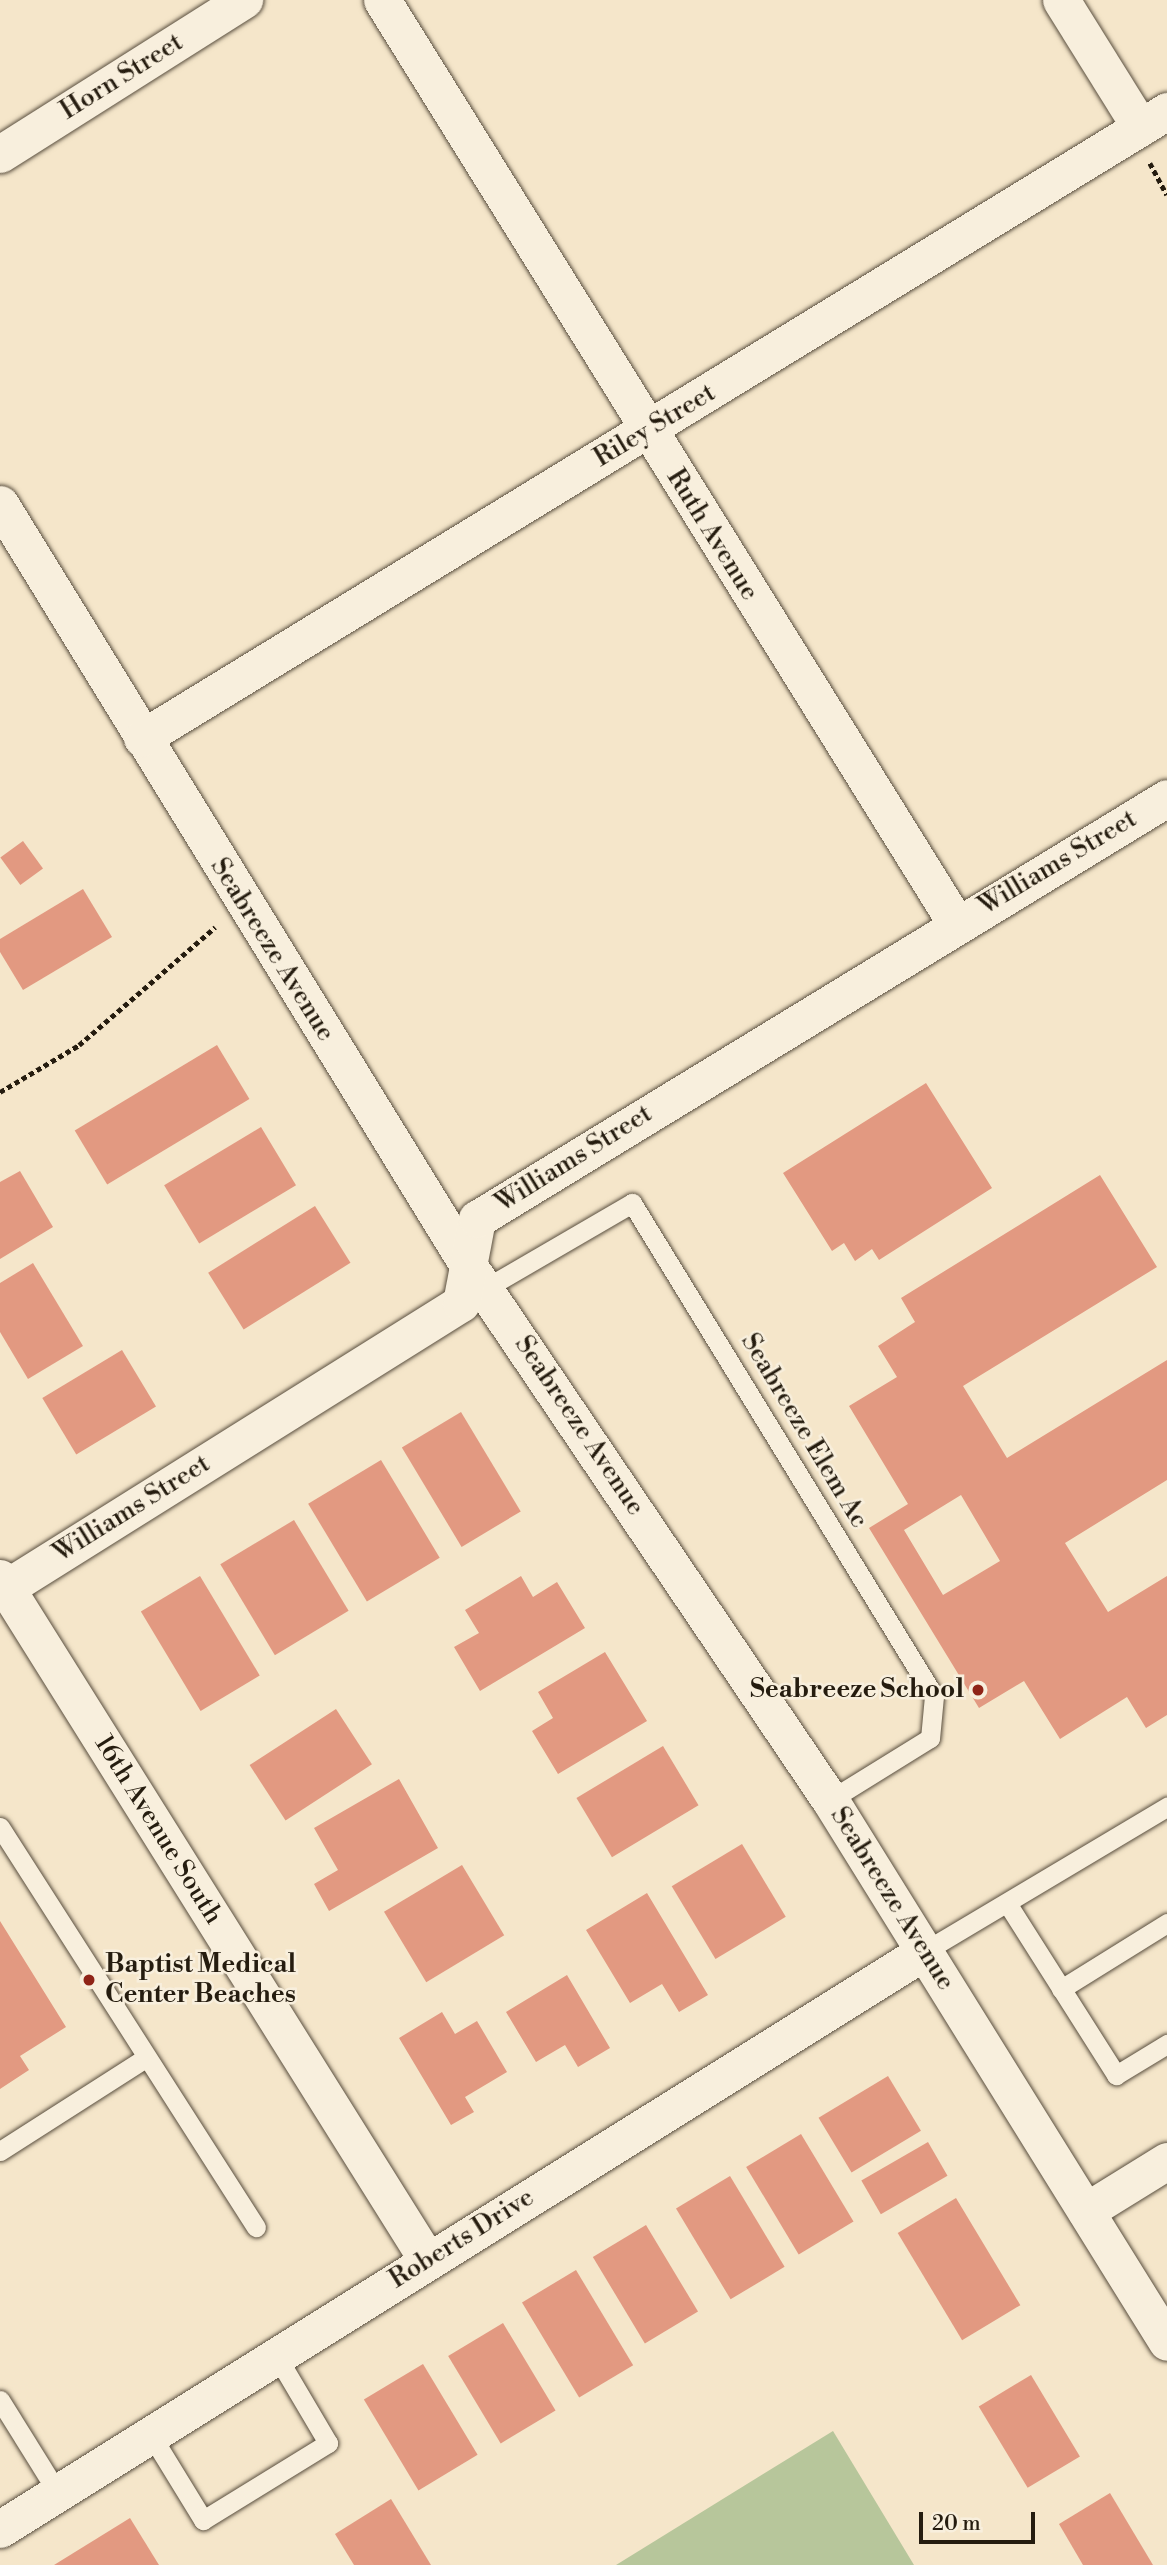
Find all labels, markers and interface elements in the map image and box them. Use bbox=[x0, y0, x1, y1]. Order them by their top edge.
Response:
street label: Horn Street bbox=[55, 27, 189, 127]
street label: Riley Street bbox=[589, 378, 721, 474]
street label: Ruth Avenue bbox=[659, 464, 765, 606]
street label: Williams Street bbox=[973, 804, 1143, 922]
street label: Seabreeze Avenue bbox=[203, 853, 341, 1047]
street label: Williams Street bbox=[490, 1098, 658, 1220]
street label: Seabreeze Elem Ac bbox=[734, 1328, 874, 1534]
street label: Seabreeze Avenue bbox=[507, 1330, 651, 1522]
street label: Williams Street bbox=[48, 1448, 216, 1570]
place label: Seabreeze School bbox=[750, 1674, 964, 1706]
marker: Seabreeze School bbox=[970, 1682, 986, 1698]
street label: 16th Avenue South bbox=[87, 1730, 229, 1930]
street label: Seabreeze Avenue bbox=[823, 1802, 961, 1996]
place label: Baptist Medical Center Beaches bbox=[105, 1949, 296, 2010]
marker: Baptist Medical Center Beaches bbox=[79, 1970, 99, 1990]
street label: Roberts Drive bbox=[384, 2182, 540, 2296]
scale bar bbox=[922, 2498, 1038, 2542]
text: 20 m bbox=[932, 2511, 981, 2537]

